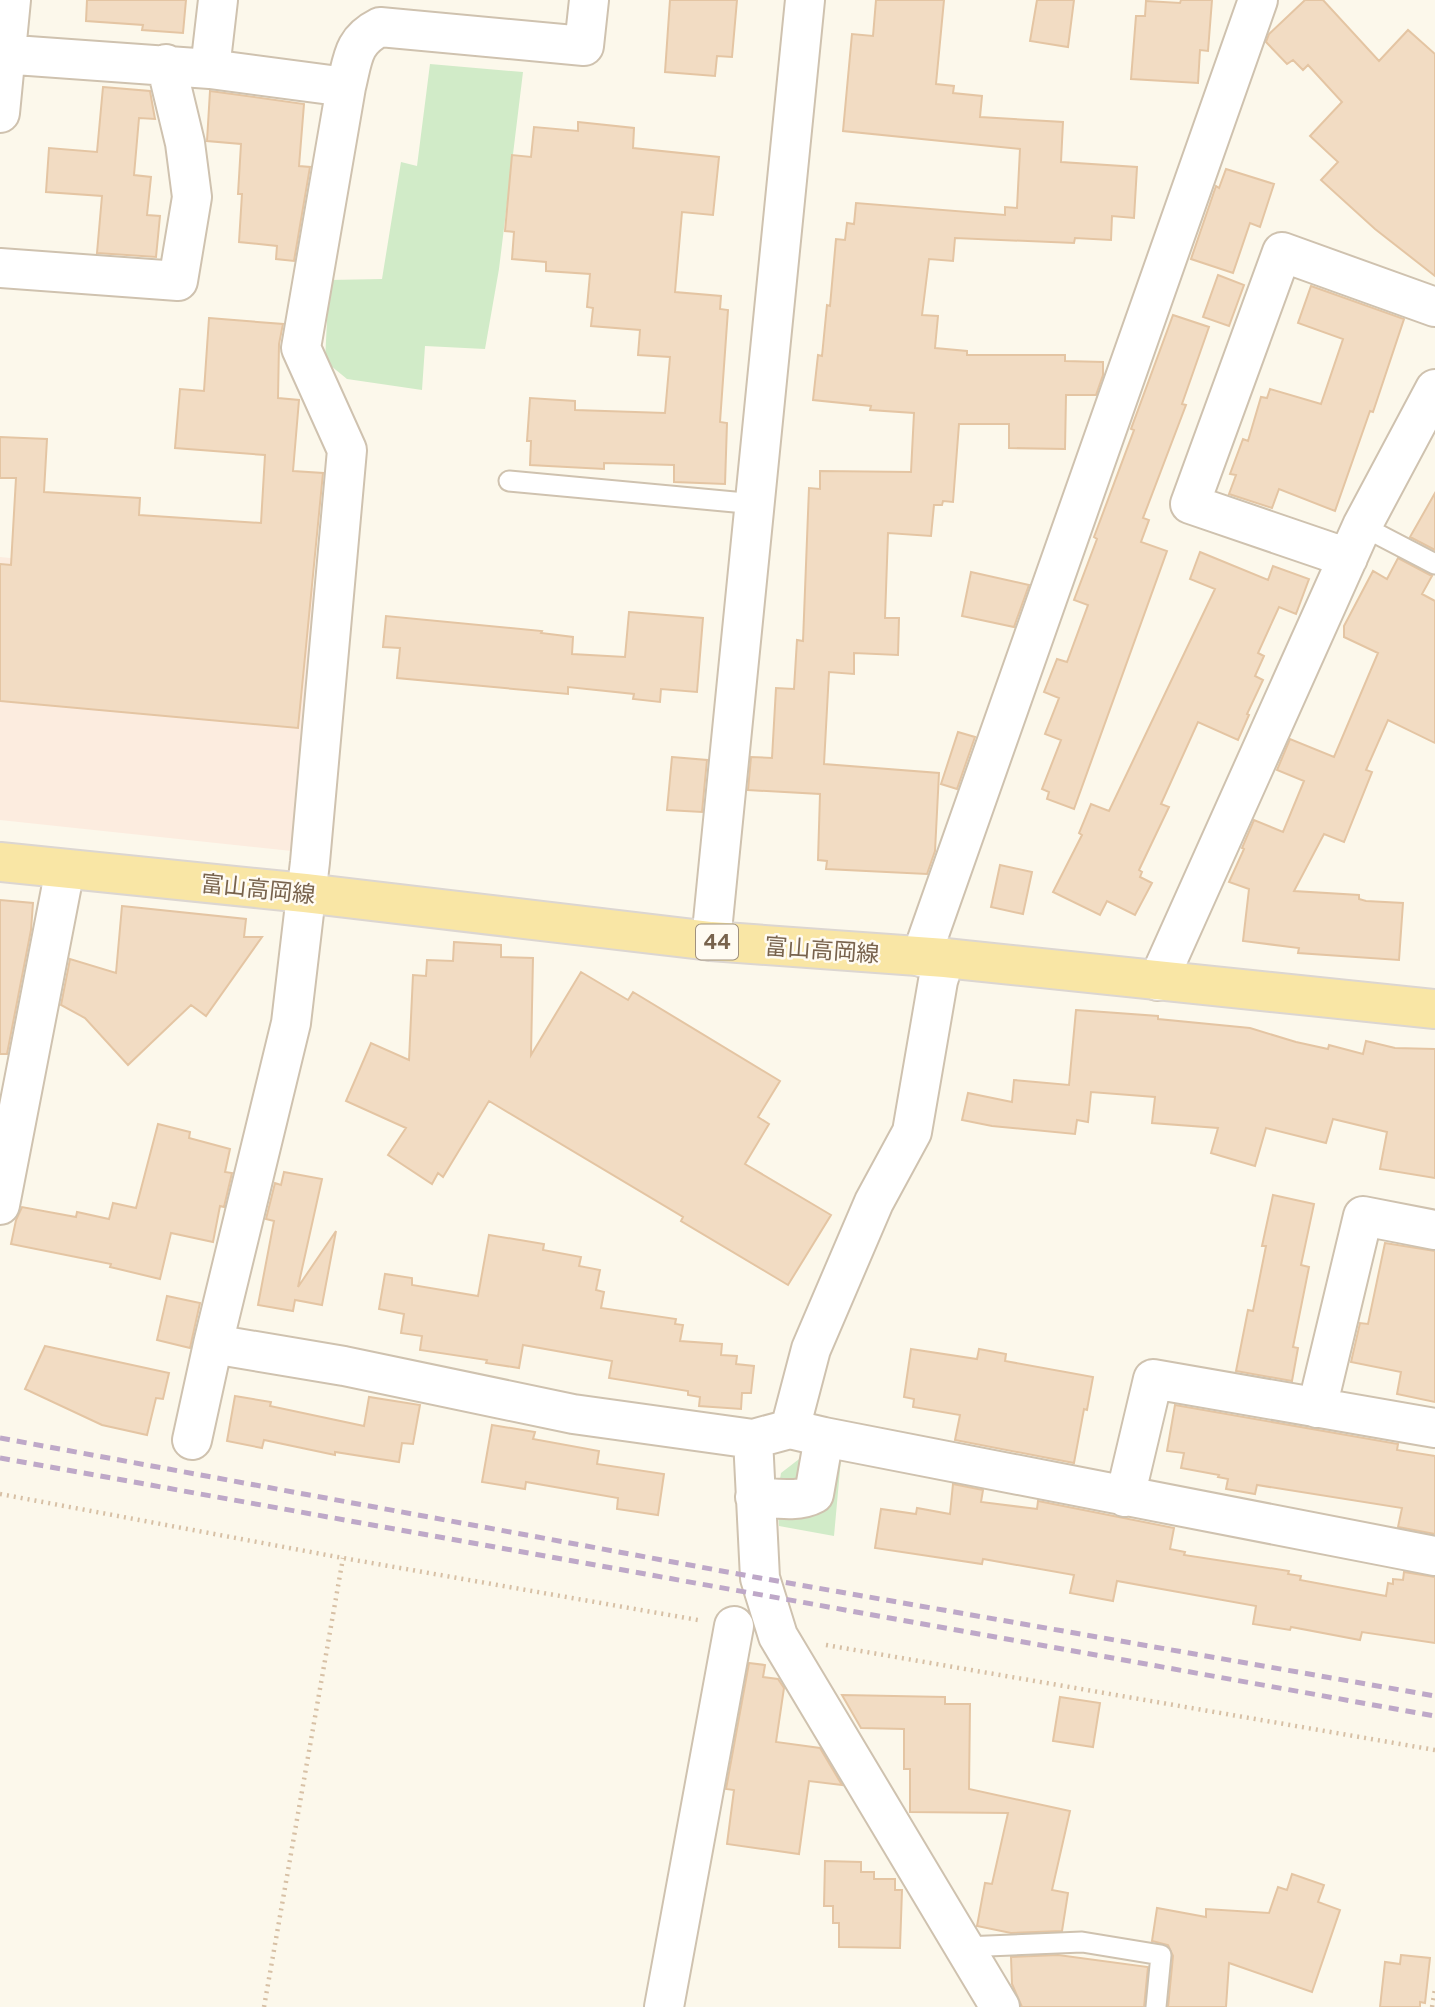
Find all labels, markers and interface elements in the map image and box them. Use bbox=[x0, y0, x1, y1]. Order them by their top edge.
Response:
street label: 富山高岡線 bbox=[199, 869, 317, 908]
road number: 44 bbox=[696, 925, 738, 960]
street label: 富山高岡線 bbox=[764, 932, 880, 967]

